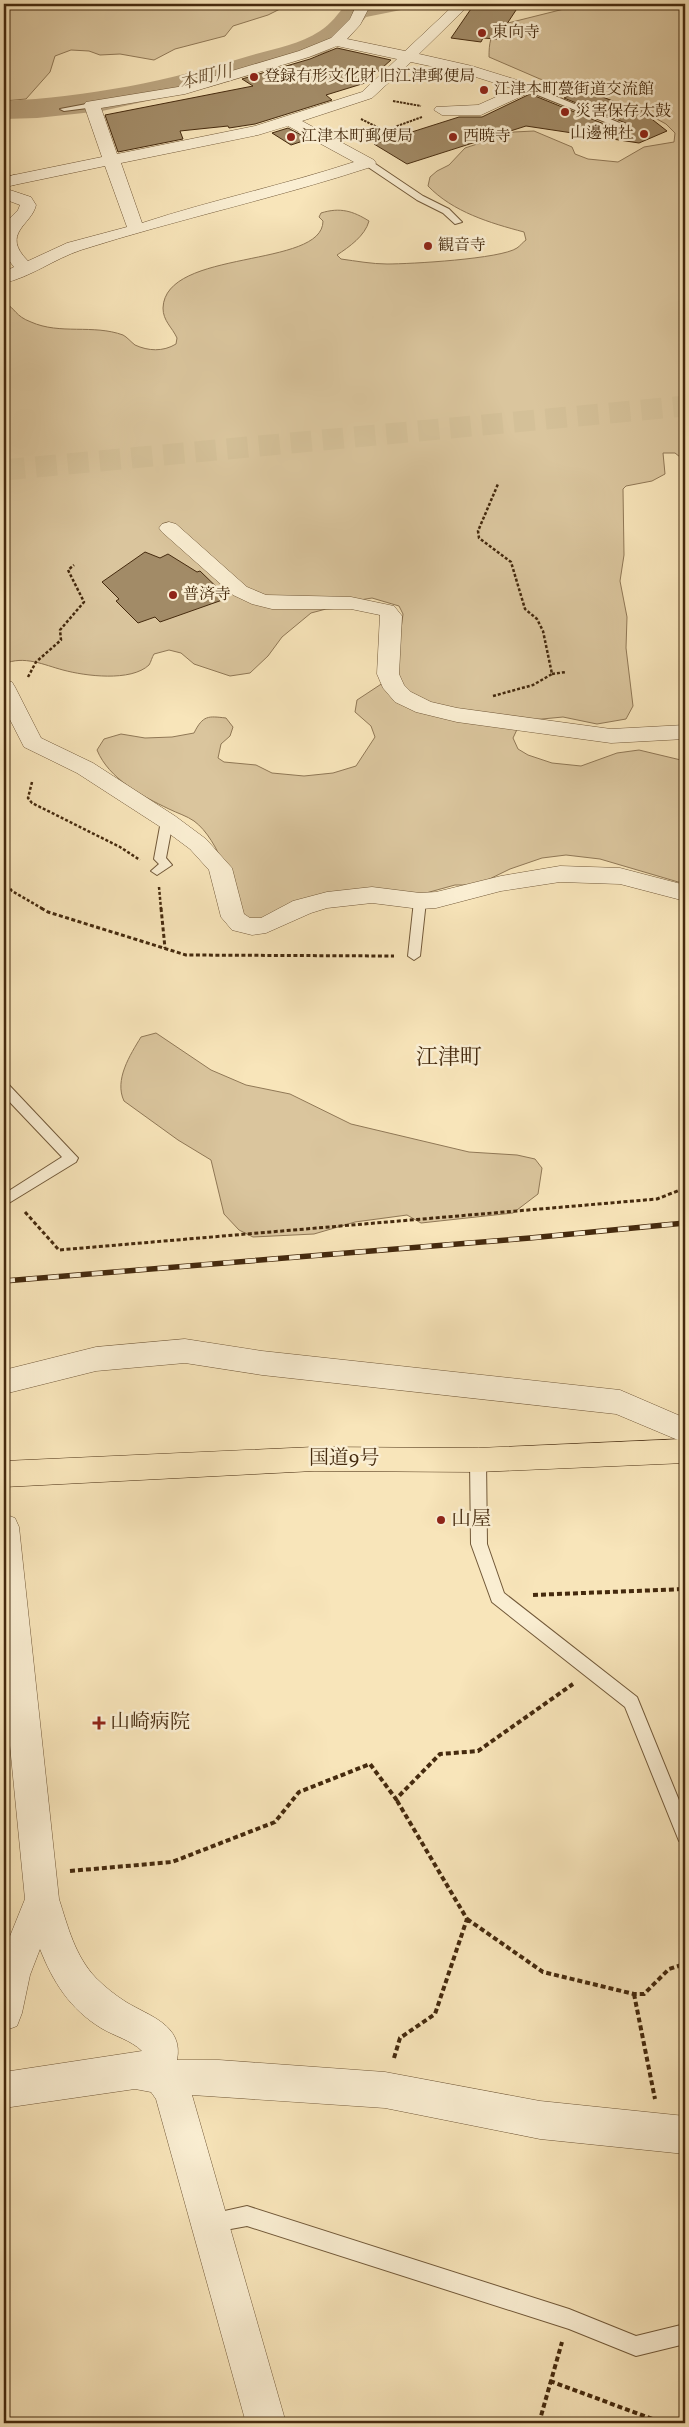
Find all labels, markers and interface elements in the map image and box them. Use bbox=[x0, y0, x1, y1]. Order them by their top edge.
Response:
place label: 東向寺 bbox=[492, 22, 540, 44]
marker: 東向寺 bbox=[476, 27, 488, 39]
water label: 本町川 bbox=[177, 59, 237, 97]
place label: 登録有形文化財 旧江津郵便局 bbox=[264, 66, 475, 88]
marker: 登録有形文化財 旧江津郵便局 bbox=[248, 71, 260, 83]
place label: 江津本町甍街道交流館 bbox=[494, 79, 654, 101]
marker: 江津本町甍街道交流館 bbox=[478, 84, 490, 96]
place label: 災害保存太鼓 bbox=[575, 101, 671, 123]
marker: 災害保存太鼓 bbox=[559, 106, 571, 118]
place label: 山邊神社 bbox=[570, 123, 634, 145]
place label: 江津本町郵便局 bbox=[301, 126, 413, 148]
place label: 西暁寺 bbox=[463, 126, 511, 148]
marker: 山邊神社 bbox=[638, 128, 650, 140]
marker: 江津本町郵便局 bbox=[285, 131, 297, 143]
marker: 西暁寺 bbox=[447, 131, 459, 143]
place label: 観音寺 bbox=[438, 235, 486, 257]
marker: 観音寺 bbox=[422, 240, 434, 252]
place label: 普済寺 bbox=[183, 584, 231, 606]
marker: 普済寺 bbox=[167, 589, 179, 601]
district label: 江津町 bbox=[416, 1043, 482, 1074]
street label: 国道9号 bbox=[309, 1445, 379, 1473]
place label: 山屋 bbox=[451, 1506, 491, 1534]
marker: 山屋 bbox=[435, 1514, 447, 1526]
place label: 山崎病院 bbox=[110, 1709, 190, 1737]
marker: 山崎病院 bbox=[92, 1716, 106, 1730]

